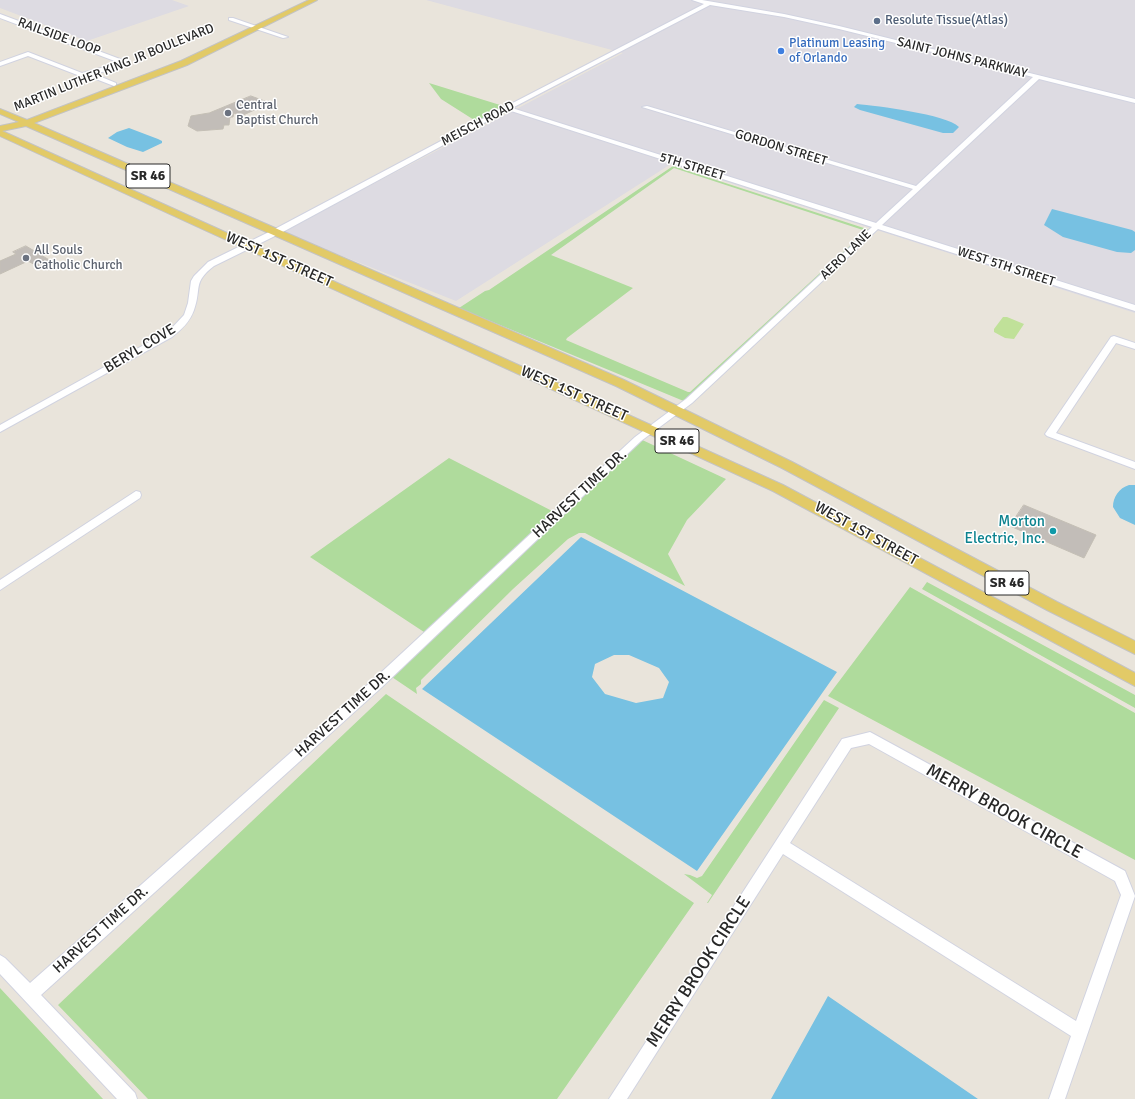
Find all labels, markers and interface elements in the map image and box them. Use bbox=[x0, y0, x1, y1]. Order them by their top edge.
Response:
place label: Resolute Tissue(Atlas) bbox=[885, 13, 1008, 29]
street label: RAILSIDE LOOP bbox=[16, 15, 102, 59]
marker: Resolute Tissue(Atlas) bbox=[872, 16, 882, 26]
street label: MARTIN LUTHER KING JR BOULEVARD bbox=[12, 21, 216, 115]
street label: SAINT JOHNS PARKWAY bbox=[895, 34, 1029, 82]
place label: Platinum Leasing of Orlando bbox=[789, 36, 885, 67]
marker: Platinum Leasing of Orlando bbox=[776, 46, 786, 56]
place label: Central Baptist Church bbox=[236, 98, 318, 129]
street label: MEISCH ROAD bbox=[439, 98, 517, 150]
marker: Central Baptist Church bbox=[223, 108, 233, 118]
street label: GORDON STREET bbox=[733, 127, 829, 169]
street label: 5TH STREET bbox=[658, 150, 726, 184]
road number: SR 46 bbox=[126, 164, 170, 188]
street label: AERO LANE bbox=[817, 227, 875, 283]
street label: WEST 1ST STREET bbox=[223, 228, 335, 292]
place label: All Souls Catholic Church bbox=[34, 243, 123, 274]
street label: WEST 5TH STREET bbox=[955, 244, 1057, 290]
marker: All Souls Catholic Church bbox=[21, 253, 31, 263]
street label: BERYL COVE bbox=[101, 321, 179, 377]
street label: WEST 1ST STREET bbox=[518, 362, 630, 426]
road number: SR 46 bbox=[655, 429, 699, 453]
street label: HARVEST TIME DR. bbox=[529, 446, 631, 542]
street label: WEST 1ST STREET bbox=[811, 498, 921, 570]
place label: Morton Electric, Inc. bbox=[965, 513, 1045, 548]
marker: Morton Electric, Inc. bbox=[1048, 526, 1058, 536]
road number: SR 46 bbox=[985, 571, 1029, 595]
street label: HARVEST TIME DR. bbox=[292, 666, 394, 762]
street label: MERRY BROOK CIRCLE bbox=[922, 760, 1086, 864]
street label: HARVEST TIME DR. bbox=[50, 882, 152, 978]
street label: MERRY BROOK CIRCLE bbox=[642, 892, 756, 1052]

